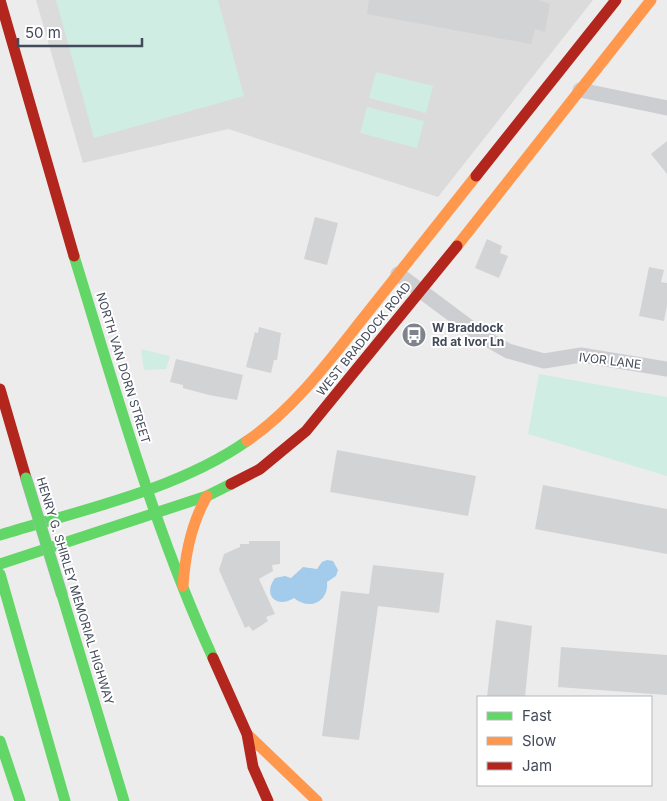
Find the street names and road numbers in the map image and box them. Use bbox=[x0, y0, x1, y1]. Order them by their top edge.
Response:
street label: WEST BRADDOCK ROAD bbox=[313, 279, 414, 399]
street label: NORTH VAN DORN STREET bbox=[93, 290, 154, 446]
street label: IVOR LANE bbox=[578, 349, 642, 372]
street label: HENRY G. SHIRLEY MEMORIAL HIGHWAY bbox=[34, 475, 117, 706]

